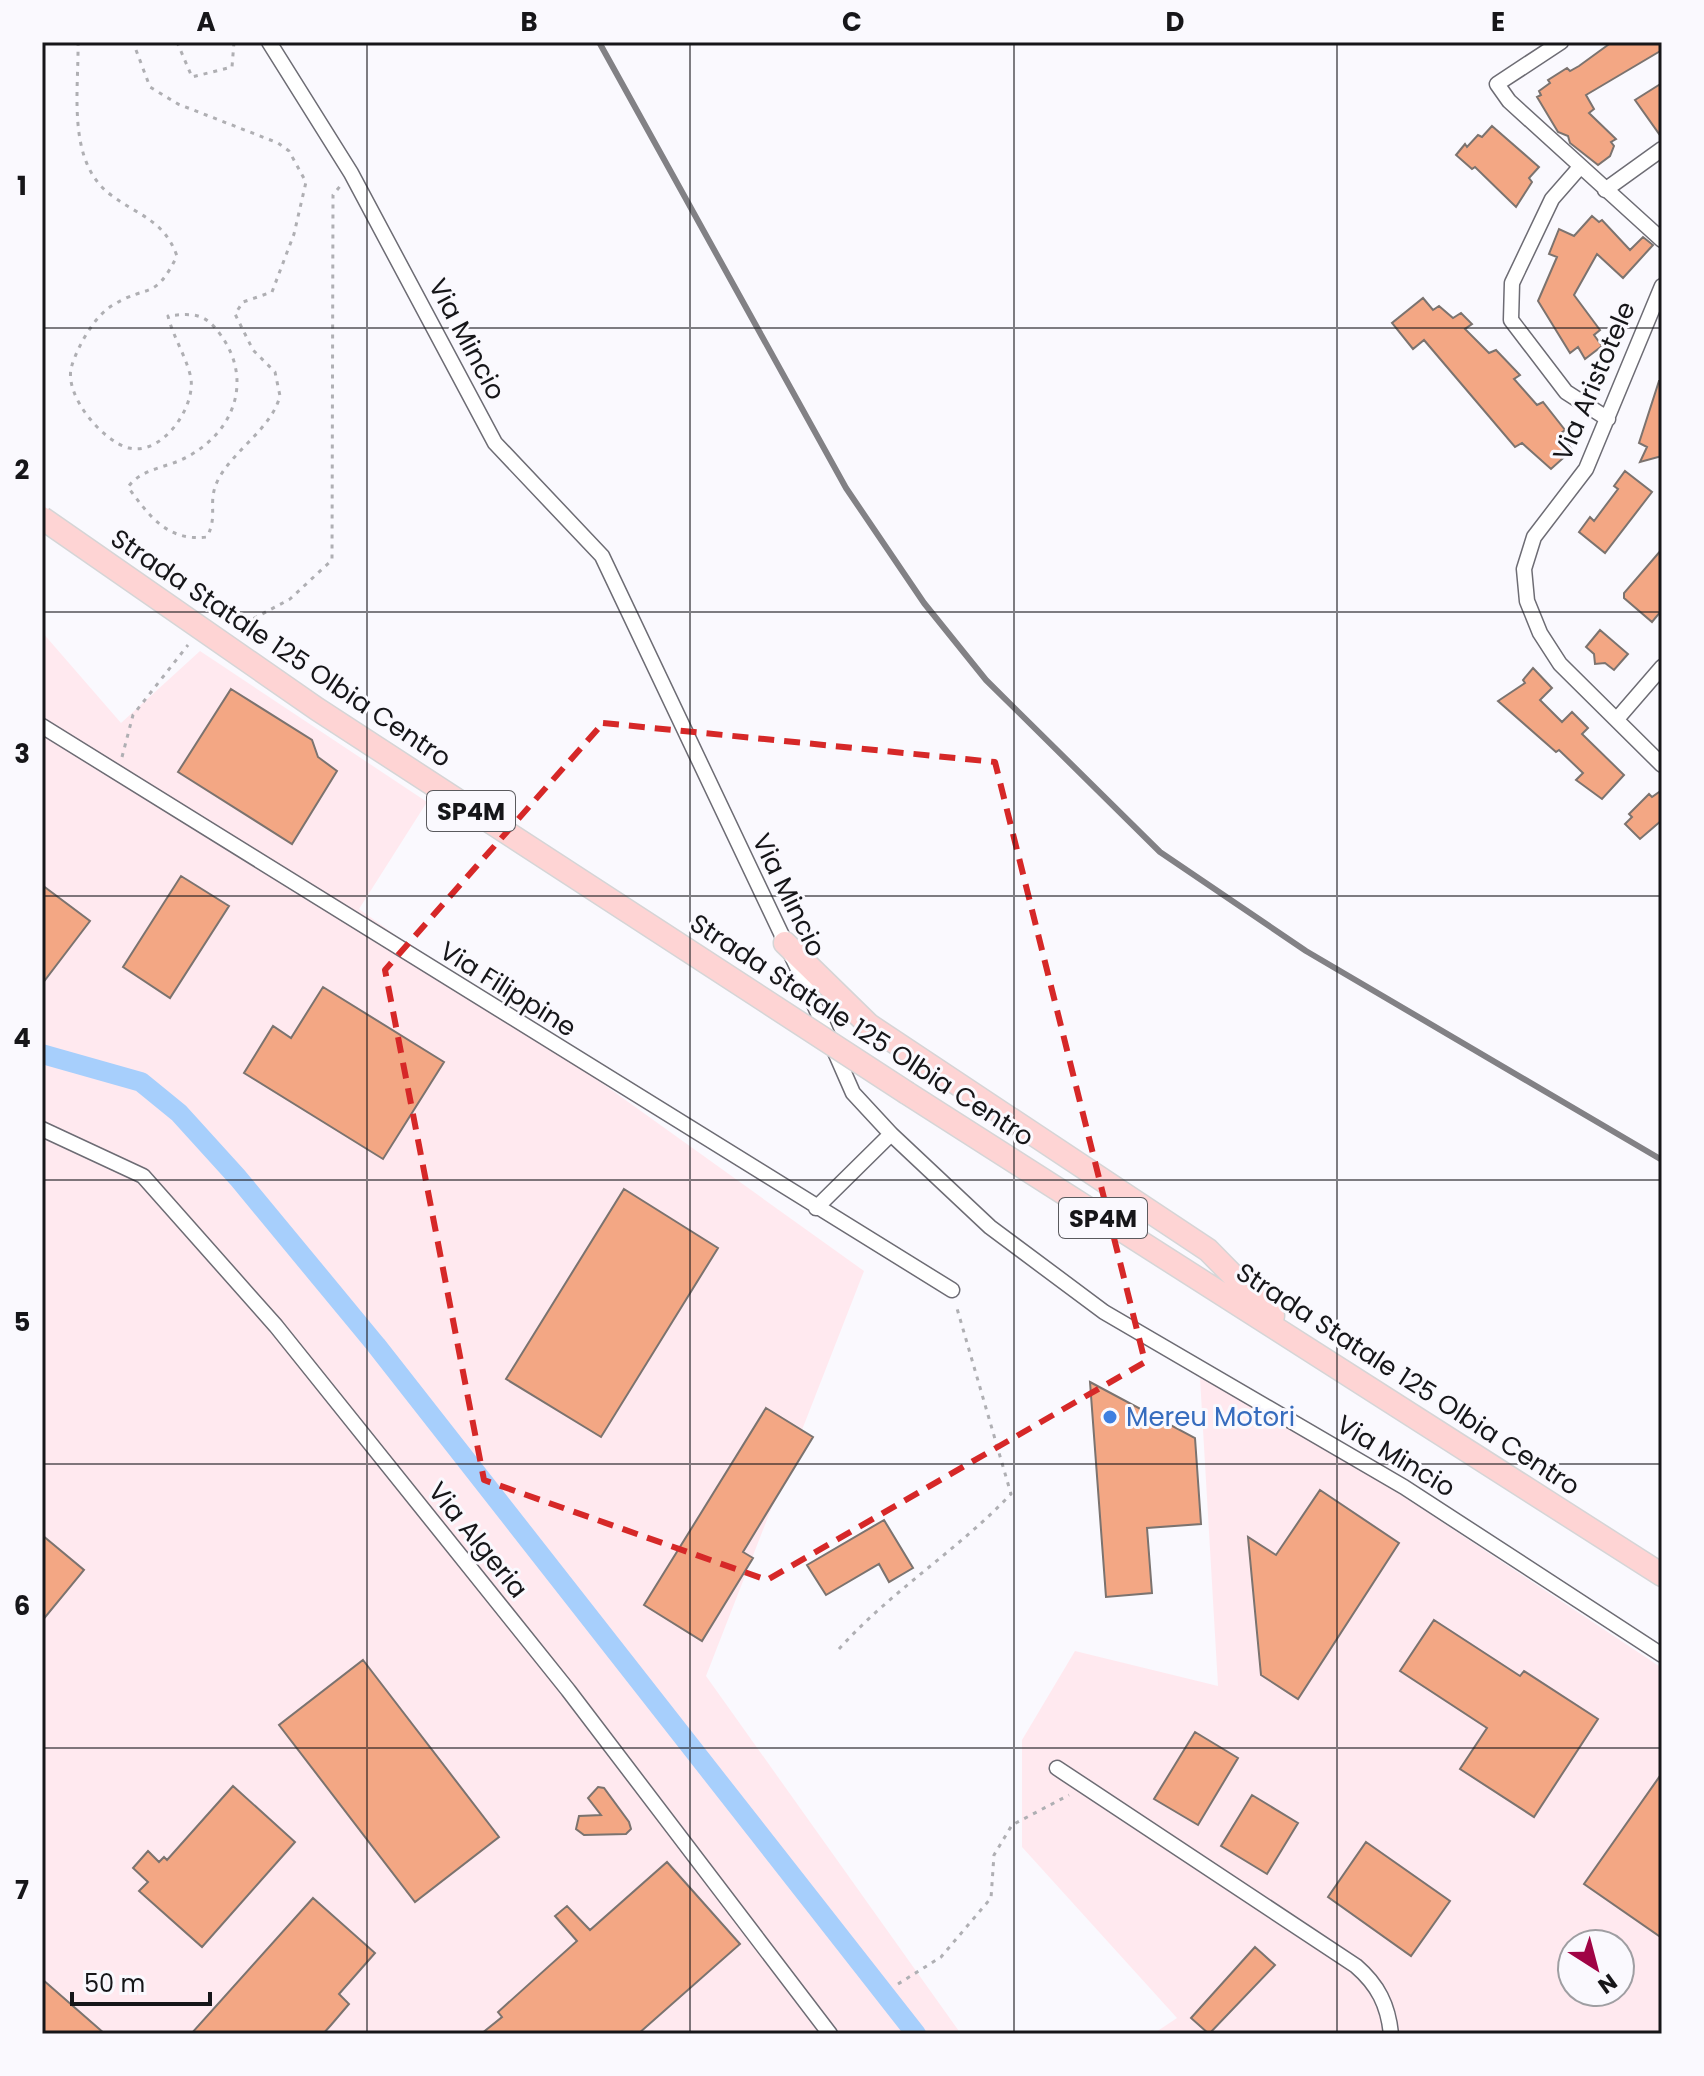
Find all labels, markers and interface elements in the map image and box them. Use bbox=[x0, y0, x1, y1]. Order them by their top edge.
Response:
text: A bbox=[196, 4, 216, 40]
text: B bbox=[520, 4, 538, 40]
text: C bbox=[842, 4, 862, 40]
text: D bbox=[1166, 4, 1185, 40]
text: E bbox=[1491, 4, 1505, 40]
text: 1 bbox=[17, 168, 27, 204]
street label: Via Mincio bbox=[420, 272, 514, 406]
street label: Via Aristotele bbox=[1544, 296, 1644, 466]
text: 2 bbox=[15, 452, 30, 488]
street label: Strada Statale 125 Olbia Centro bbox=[104, 520, 458, 776]
text: 3 bbox=[14, 736, 30, 772]
road number: SP4M bbox=[427, 791, 515, 831]
street label: Via Mincio bbox=[744, 827, 834, 963]
street label: Strada Statale 125 Olbia Centro bbox=[683, 905, 1041, 1155]
street label: Via Filippine bbox=[433, 933, 583, 1045]
text: 4 bbox=[13, 1020, 31, 1056]
road number: SP4M bbox=[1059, 1198, 1147, 1238]
street label: Strada Statale 125 Olbia Centro bbox=[1229, 1254, 1587, 1504]
text: 5 bbox=[14, 1304, 30, 1340]
place label: Mereu Motori bbox=[1126, 1399, 1295, 1435]
street label: Via Mincio bbox=[1330, 1406, 1462, 1506]
marker: Mereu Motori bbox=[1101, 1408, 1119, 1426]
street label: Via Algeria bbox=[420, 1474, 536, 1606]
text: 6 bbox=[14, 1588, 30, 1624]
text: 7 bbox=[15, 1872, 29, 1908]
north arrow bbox=[1556, 1928, 1636, 2008]
scale bar bbox=[72, 1956, 210, 2006]
text: N bbox=[1592, 1966, 1623, 2001]
text: 50 m bbox=[84, 1967, 145, 2000]

